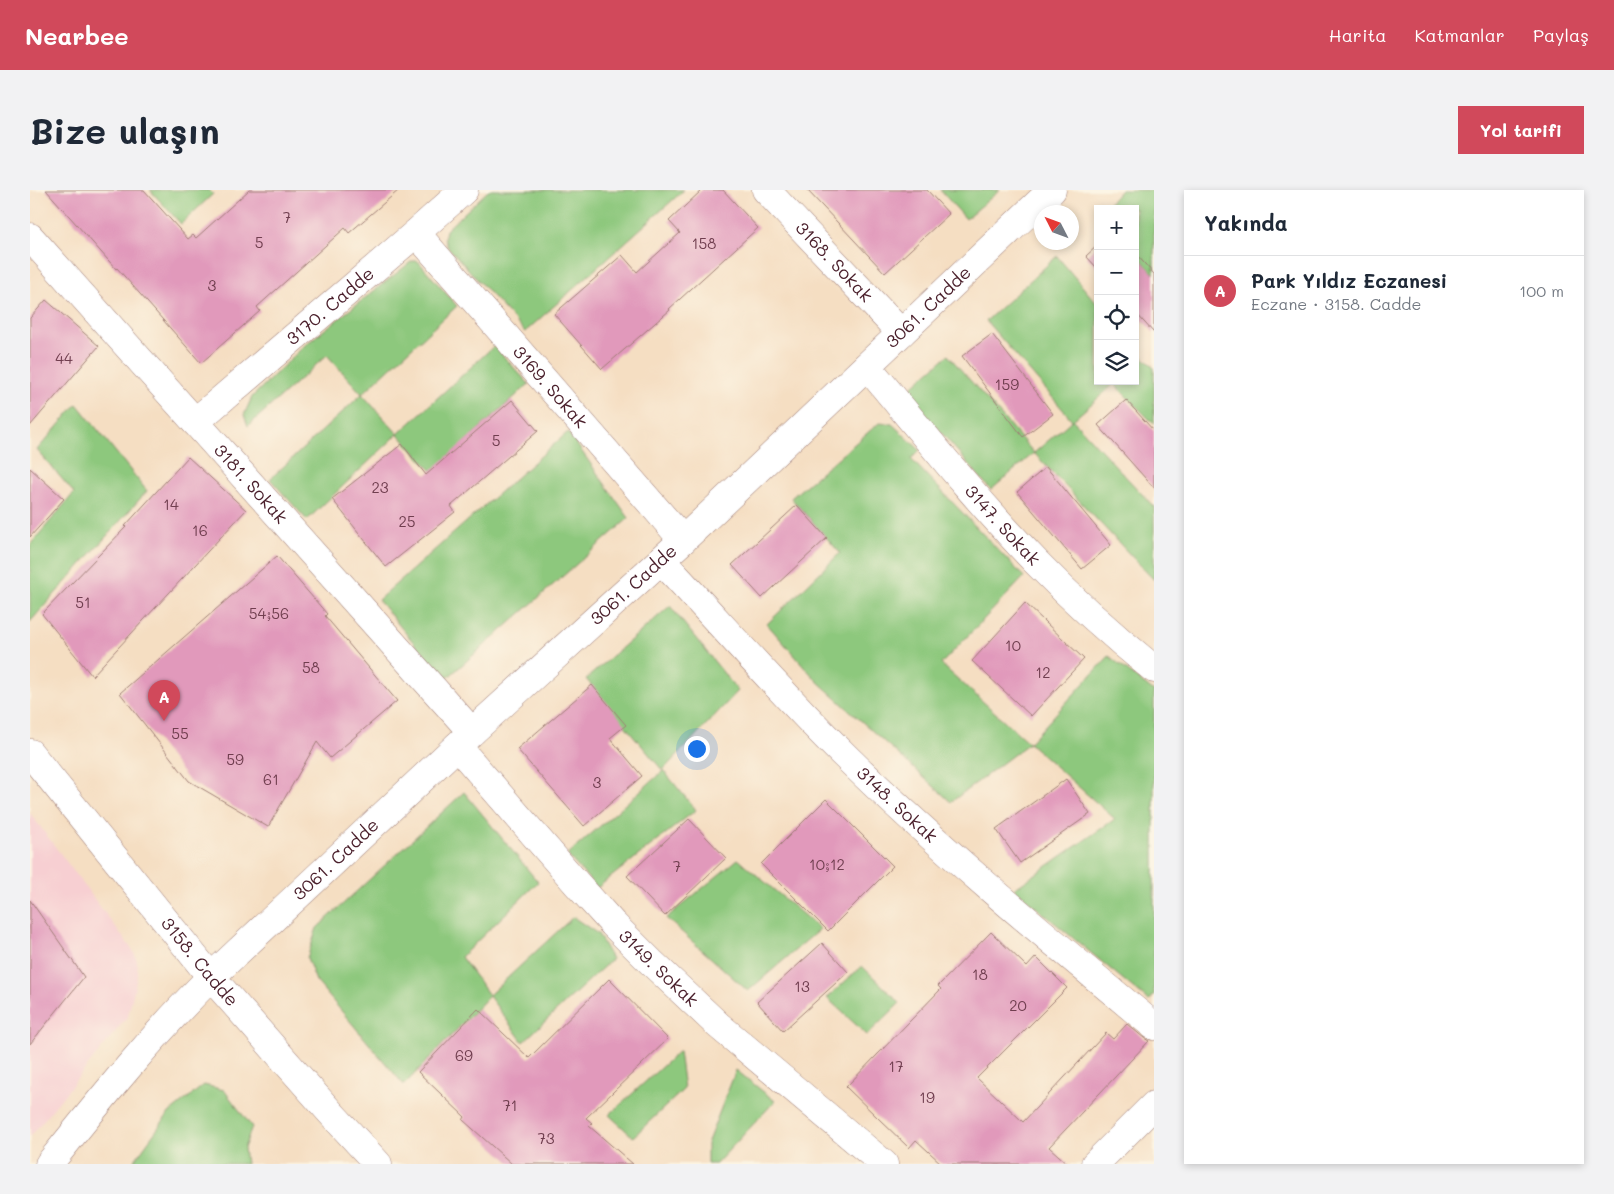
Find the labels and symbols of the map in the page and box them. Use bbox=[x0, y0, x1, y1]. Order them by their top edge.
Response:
north arrow bbox=[1034, 205, 1079, 250]
house number: 7 bbox=[283, 207, 291, 227]
street label: 3168. Sokak bbox=[791, 216, 879, 307]
house number: 5 bbox=[255, 232, 263, 252]
house number: 158 bbox=[692, 233, 716, 253]
street label: 3061. Cadde bbox=[880, 260, 976, 353]
street label: 3170. Cadde bbox=[280, 261, 379, 350]
house number: 3 bbox=[208, 275, 217, 295]
street label: 3169. Sokak bbox=[508, 340, 593, 433]
house number: 44 bbox=[55, 348, 73, 368]
house number: 159 bbox=[995, 374, 1019, 394]
house number: 5 bbox=[492, 430, 500, 450]
street label: 3181. Sokak bbox=[209, 438, 293, 528]
house number: 23 bbox=[371, 477, 389, 497]
street label: 3147. Sokak bbox=[960, 479, 1046, 570]
house number: 14 bbox=[163, 494, 179, 514]
house number: 25 bbox=[398, 511, 416, 531]
house number: 16 bbox=[192, 520, 208, 540]
street label: 3061. Cadde bbox=[584, 538, 682, 630]
house number: 51 bbox=[75, 592, 91, 612]
house number: 54;56 bbox=[249, 603, 289, 623]
house number: 10 bbox=[1005, 635, 1021, 655]
house number: 58 bbox=[302, 657, 320, 677]
house number: 12 bbox=[1035, 662, 1051, 682]
pin: A bbox=[148, 680, 180, 721]
house number: 55 bbox=[171, 723, 189, 743]
your location bbox=[684, 736, 710, 762]
house number: 59 bbox=[226, 749, 244, 769]
street label: 3148. Sokak bbox=[852, 761, 943, 848]
house number: 61 bbox=[263, 769, 279, 789]
house number: 3 bbox=[593, 772, 602, 792]
street label: 3061. Cadde bbox=[287, 813, 384, 905]
house number: 10;12 bbox=[809, 854, 845, 874]
house number: 7 bbox=[673, 856, 681, 876]
street label: 3158. Cadde bbox=[156, 912, 244, 1011]
street label: 3149. Sokak bbox=[614, 923, 704, 1012]
house number: 18 bbox=[972, 964, 988, 984]
house number: 13 bbox=[794, 976, 810, 996]
house number: 20 bbox=[1009, 995, 1027, 1015]
house number: 69 bbox=[455, 1045, 473, 1065]
house number: 17 bbox=[888, 1056, 904, 1076]
house number: 19 bbox=[919, 1087, 935, 1107]
house number: 71 bbox=[502, 1095, 518, 1115]
house number: 73 bbox=[537, 1128, 555, 1148]

